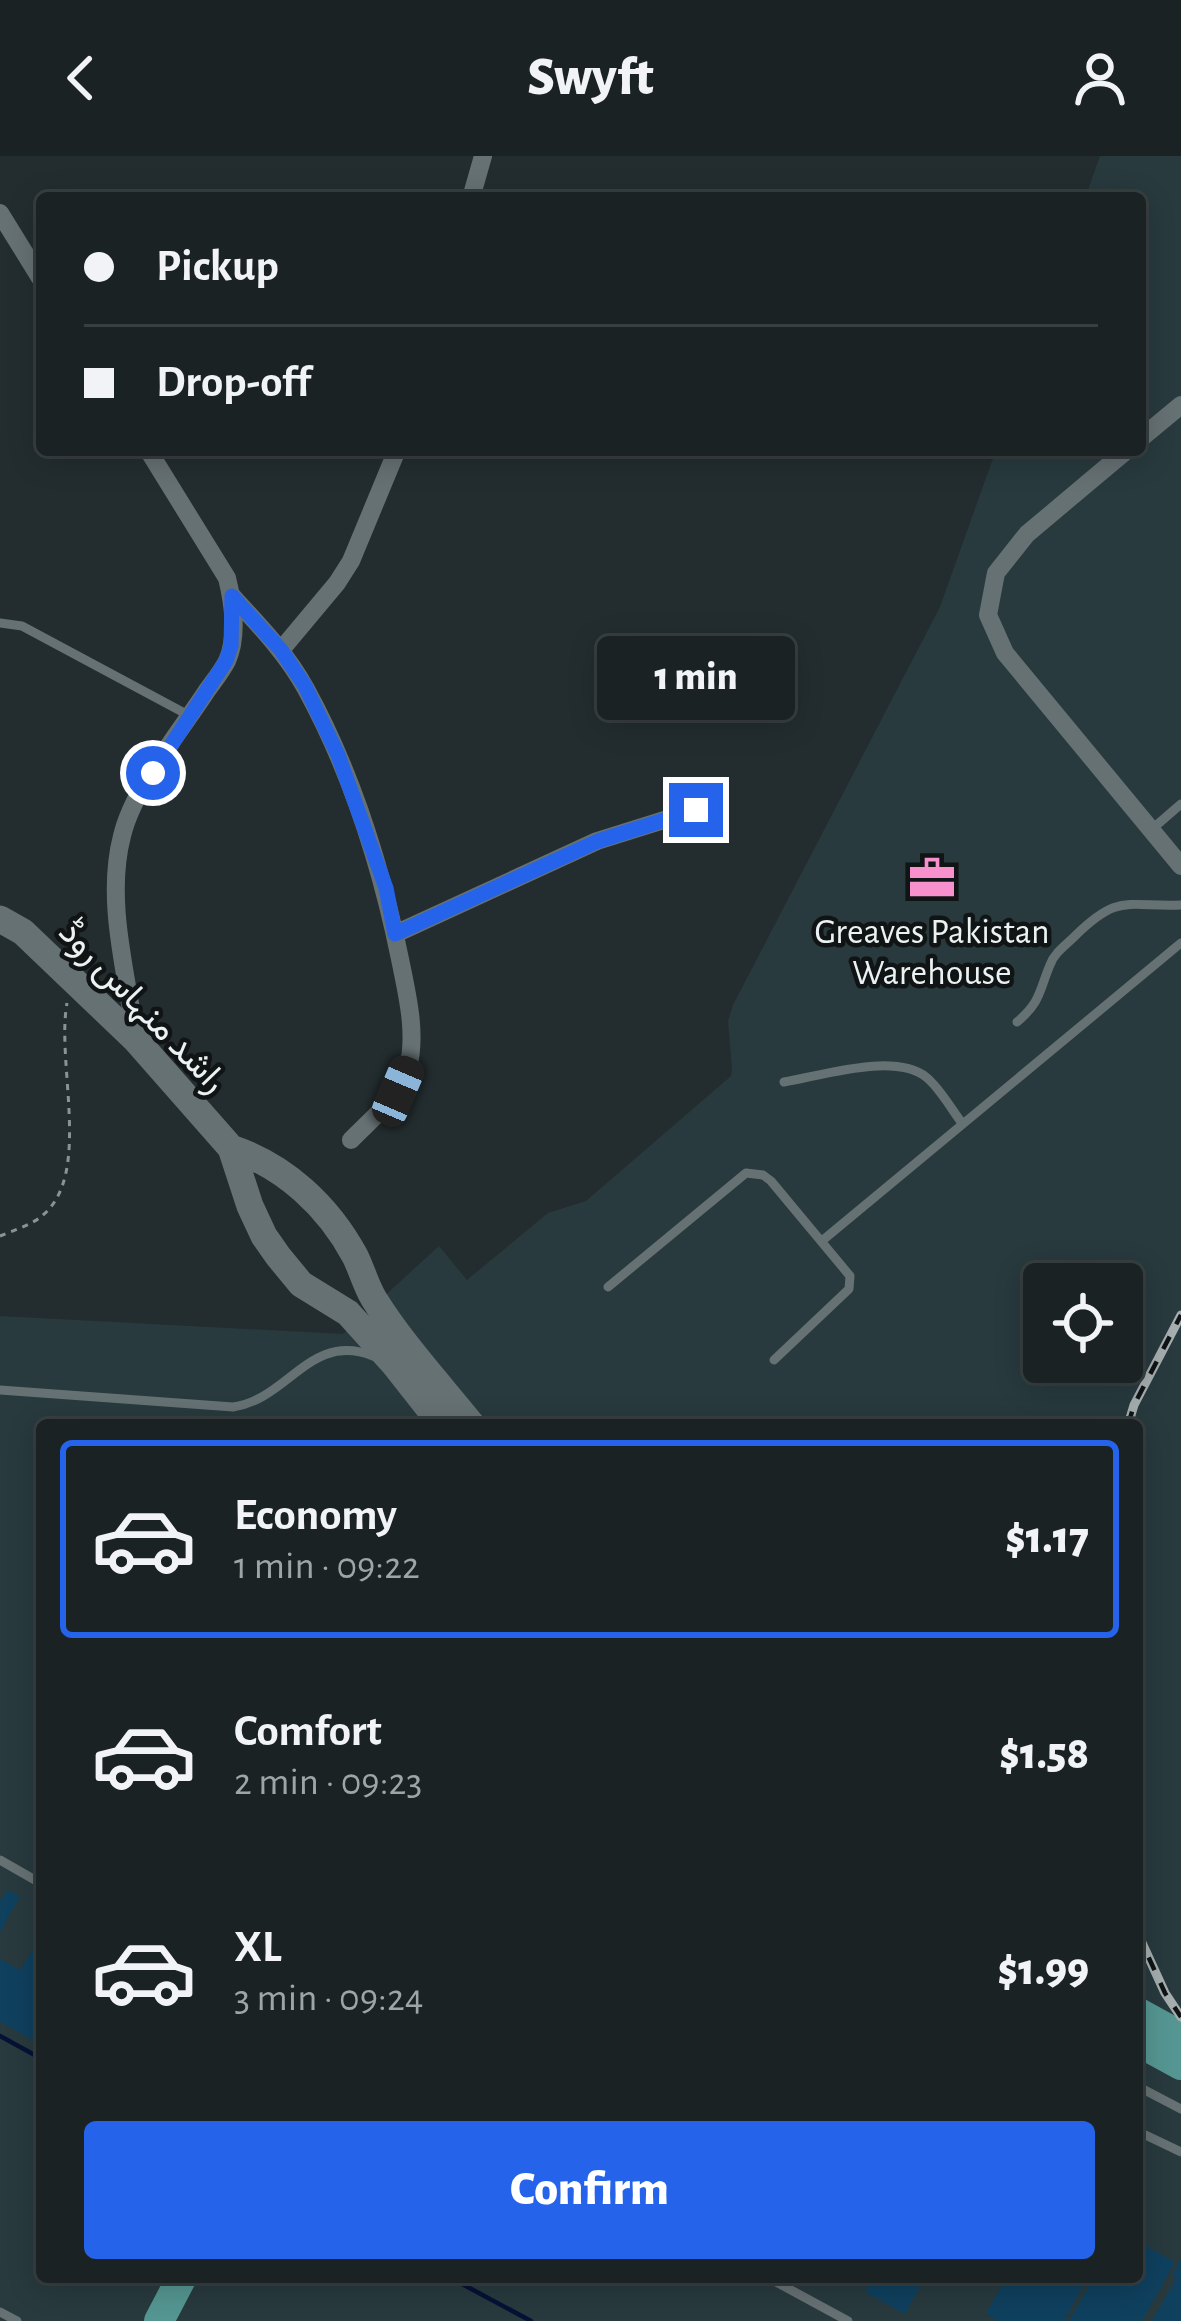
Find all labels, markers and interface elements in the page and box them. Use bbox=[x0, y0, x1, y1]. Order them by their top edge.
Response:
icon: back bbox=[48, 45, 114, 111]
icon: person bbox=[1067, 45, 1133, 111]
text: Swyft bbox=[527, 51, 654, 105]
text: Pickup bbox=[156, 244, 279, 289]
text: Drop-off bbox=[156, 360, 311, 405]
callout: 1 min bbox=[597, 636, 795, 720]
text: 1 min bbox=[654, 658, 738, 697]
route start bbox=[126, 746, 180, 800]
route end bbox=[669, 783, 723, 837]
office icon: Greaves Pakistan Warehouse bbox=[907, 853, 957, 903]
street label: راشد منہاس روڈ bbox=[50, 913, 234, 1101]
place label: Greaves Pakistan Warehouse bbox=[814, 914, 1050, 991]
car bbox=[367, 1051, 429, 1131]
map controls bbox=[1023, 1263, 1143, 1383]
button: locate bbox=[1023, 1263, 1143, 1383]
icon: car bbox=[90, 1485, 198, 1593]
text: Economy bbox=[234, 1493, 397, 1538]
text: $1.17 bbox=[1005, 1516, 1089, 1561]
text: 1 min · 09:22 bbox=[234, 1547, 420, 1586]
icon: car bbox=[90, 1701, 198, 1809]
text: Comfort bbox=[234, 1709, 382, 1754]
text: $1.58 bbox=[999, 1732, 1089, 1777]
text: 2 min · 09:23 bbox=[234, 1763, 422, 1802]
icon: car bbox=[90, 1917, 198, 2025]
text: XL bbox=[234, 1925, 282, 1970]
text: $1.99 bbox=[998, 1948, 1089, 1993]
text: 3 min · 09:24 bbox=[234, 1979, 423, 2018]
button: Confirm bbox=[84, 2121, 1095, 2259]

